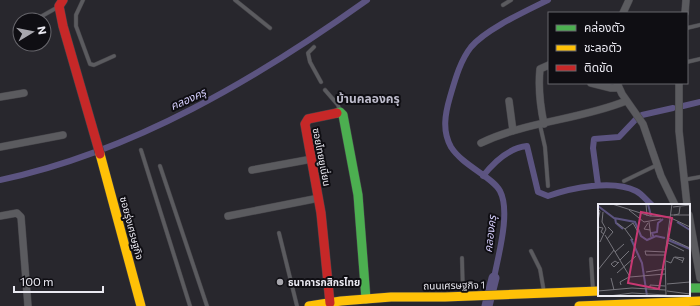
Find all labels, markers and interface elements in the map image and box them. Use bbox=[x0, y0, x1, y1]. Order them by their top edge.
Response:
north arrow bbox=[12, 12, 52, 52]
legend bbox=[548, 12, 688, 84]
text: คล่องตัว bbox=[584, 20, 625, 34]
text: N bbox=[35, 25, 49, 35]
text: ชะลอตัว bbox=[584, 40, 622, 54]
text: ติดขัด bbox=[584, 60, 613, 74]
water label: คลองครุ bbox=[168, 84, 209, 113]
district label: บ้านคลองครุ bbox=[336, 91, 400, 106]
street label: ซอยไทยยูเนี่ยน bbox=[309, 127, 335, 187]
street label: ซอยรุ่งเศรษฐกิจ bbox=[117, 195, 146, 261]
inset map bbox=[598, 204, 690, 296]
water label: คลองครุ bbox=[481, 213, 499, 253]
scale bar bbox=[14, 268, 103, 294]
text: 100 m bbox=[20, 274, 54, 288]
place label: ธนาคารกสิกรไทย bbox=[288, 276, 360, 288]
marker: ธนาคารกสิกรไทย bbox=[275, 277, 285, 287]
street label: ถนนเศรษฐกิจ 1 bbox=[423, 278, 485, 292]

